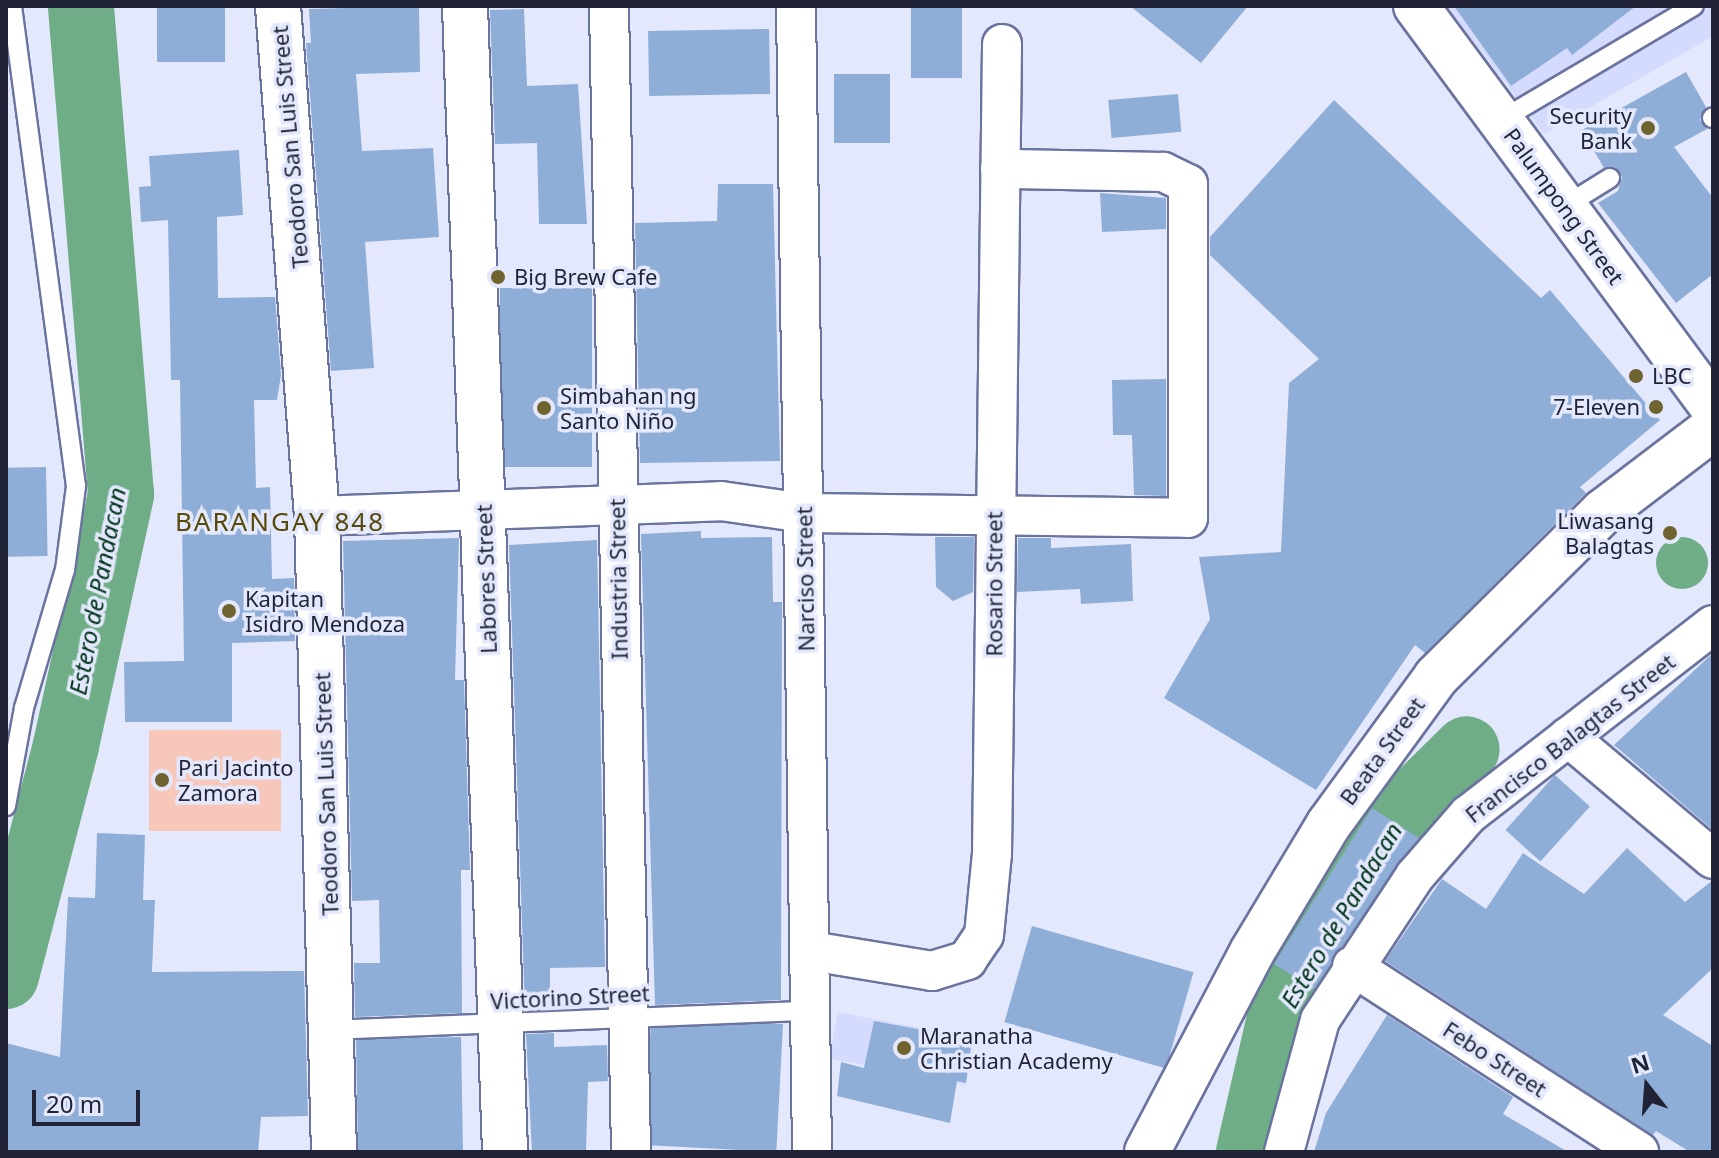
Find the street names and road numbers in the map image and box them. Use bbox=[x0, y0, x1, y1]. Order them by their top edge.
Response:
street label: Teodoro San Luis Street bbox=[266, 25, 314, 269]
street label: Palumpong Street bbox=[1498, 123, 1630, 289]
street label: Industria Street bbox=[603, 498, 633, 660]
street label: Labores Street bbox=[470, 504, 502, 654]
street label: Narciso Street bbox=[791, 506, 819, 652]
street label: Rosario Street bbox=[981, 511, 1007, 657]
street label: Francisco Balagtas Street bbox=[1460, 648, 1680, 828]
street label: Teodoro San Luis Street bbox=[309, 672, 343, 916]
street label: Beata Street bbox=[1334, 692, 1430, 810]
street label: Victorino Street bbox=[490, 980, 650, 1014]
street label: Febo Street bbox=[1438, 1016, 1552, 1102]

